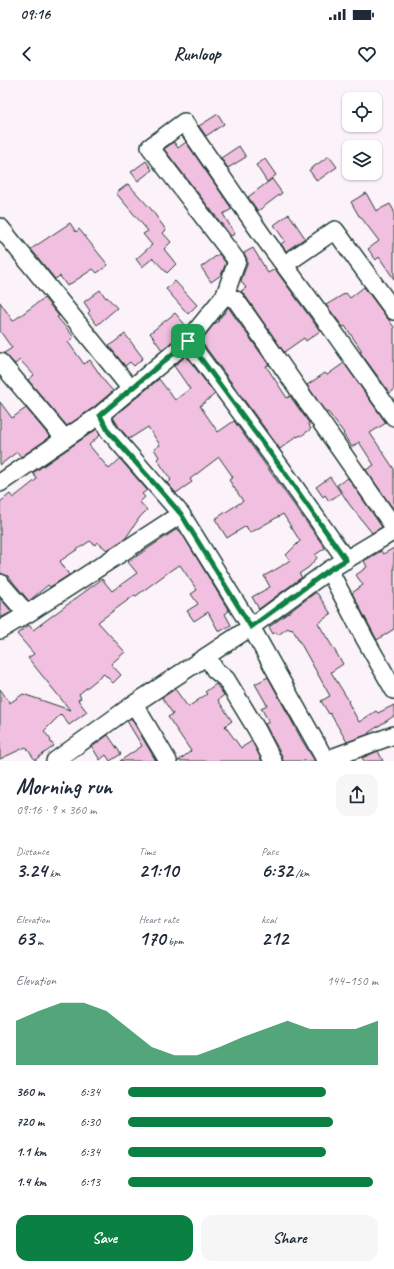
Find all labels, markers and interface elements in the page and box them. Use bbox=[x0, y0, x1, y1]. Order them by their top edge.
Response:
text: 09:16 bbox=[20, 5, 50, 24]
icon: back bbox=[16, 43, 38, 65]
text: Runloop bbox=[173, 43, 221, 65]
icon: heart bbox=[356, 43, 378, 65]
map controls bbox=[342, 92, 382, 180]
button: locate bbox=[342, 92, 382, 132]
button: layers bbox=[342, 140, 382, 180]
pin bbox=[171, 324, 205, 358]
icon: arrive bbox=[177, 330, 199, 352]
text: Morning run bbox=[16, 773, 112, 801]
button: share bbox=[336, 774, 378, 816]
text: 09:16 · 9 × 360 m bbox=[16, 802, 97, 818]
text: Distance bbox=[16, 844, 49, 858]
text: Time bbox=[139, 844, 156, 858]
text: Pace bbox=[261, 844, 278, 858]
text: 3.24 bbox=[16, 858, 47, 883]
text: 21:10 bbox=[139, 858, 179, 883]
text: 6:32 bbox=[261, 858, 293, 883]
text: km bbox=[47, 866, 60, 880]
text: /km bbox=[293, 866, 310, 880]
text: Elevation bbox=[16, 912, 50, 926]
text: Heart rate bbox=[139, 912, 179, 926]
text: kcal bbox=[261, 912, 276, 926]
text: 63 bbox=[16, 926, 34, 951]
text: 170 bbox=[139, 926, 166, 951]
text: 212 bbox=[261, 926, 288, 951]
text: m bbox=[34, 934, 43, 948]
text: bpm bbox=[166, 934, 183, 948]
text: Elevation bbox=[16, 973, 56, 989]
text: 144–150 m bbox=[327, 973, 378, 989]
text: 360 m bbox=[16, 1084, 44, 1100]
text: 6:34 bbox=[80, 1084, 100, 1100]
text: 720 m bbox=[16, 1114, 44, 1130]
text: 6:30 bbox=[80, 1114, 100, 1130]
text: 1.1 km bbox=[16, 1144, 46, 1160]
text: 6:34 bbox=[80, 1144, 100, 1160]
text: 1.4 km bbox=[16, 1174, 46, 1190]
text: 6:13 bbox=[80, 1174, 100, 1190]
button: Save bbox=[16, 1215, 193, 1261]
button: Share bbox=[201, 1215, 378, 1261]

